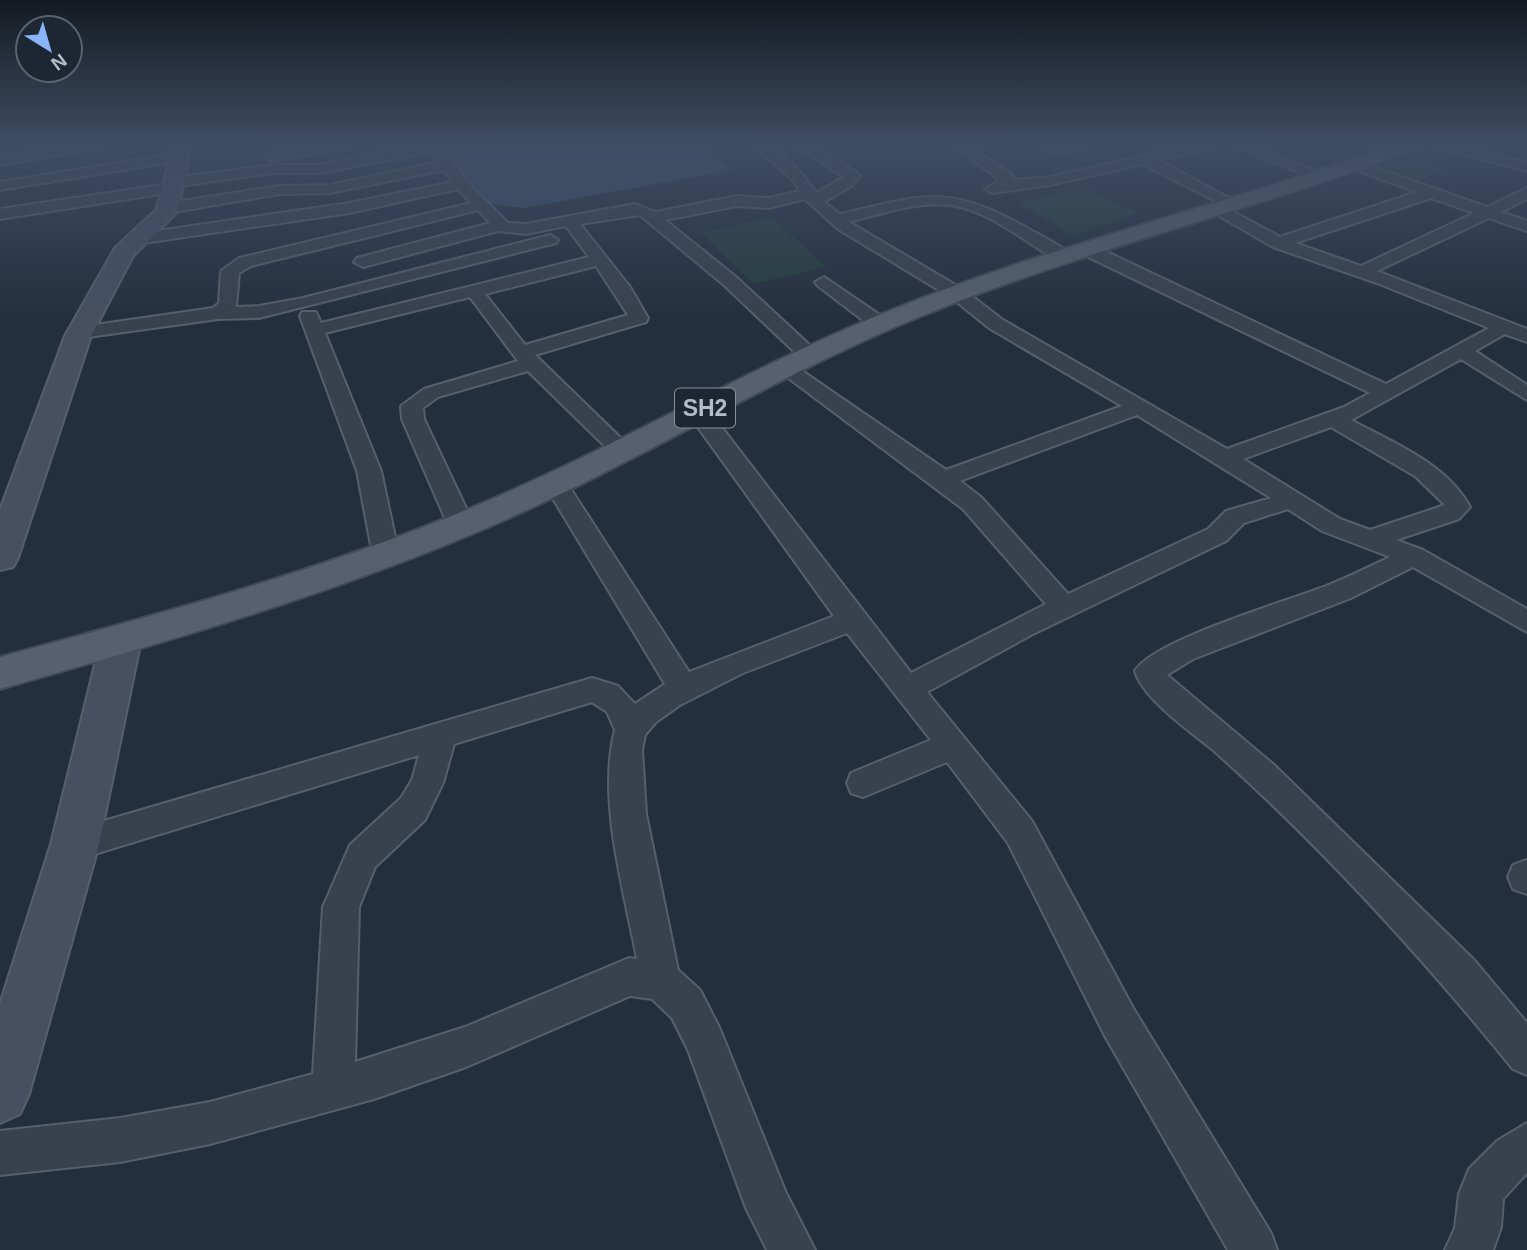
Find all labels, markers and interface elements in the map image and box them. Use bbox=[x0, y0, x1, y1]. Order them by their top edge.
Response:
north arrow bbox=[14, 14, 84, 84]
text: N bbox=[47, 50, 71, 75]
road number: SH2 bbox=[675, 388, 735, 428]

